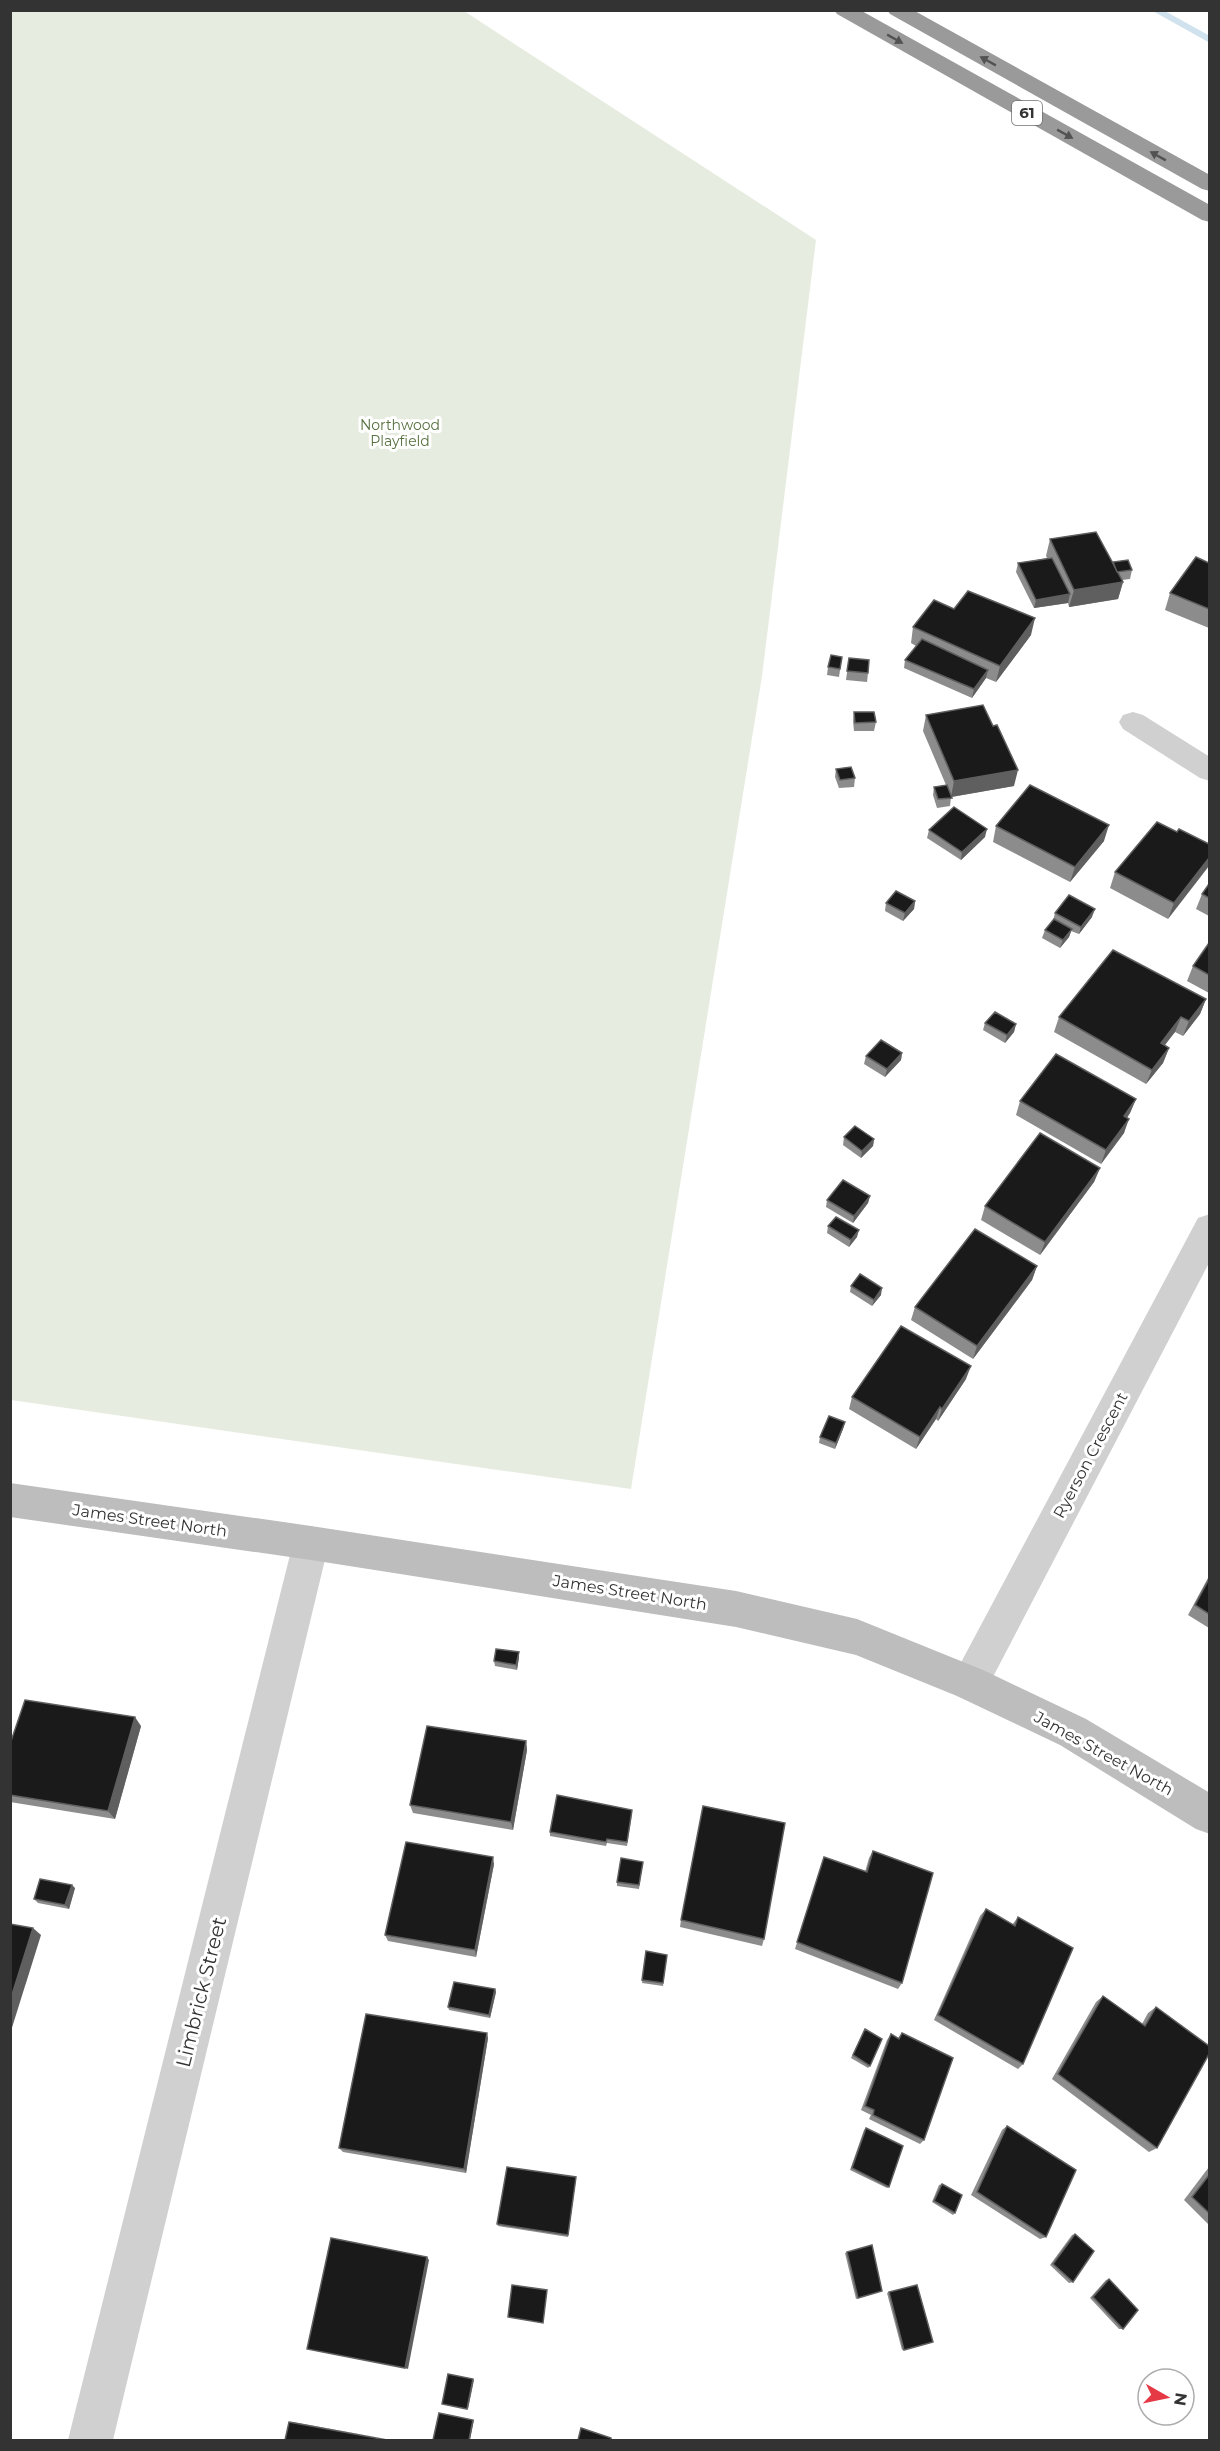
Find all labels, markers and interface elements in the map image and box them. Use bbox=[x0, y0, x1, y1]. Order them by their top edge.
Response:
one-way arrow bbox=[886, 34, 903, 44]
one-way arrow bbox=[979, 56, 996, 66]
road number: 61 bbox=[1012, 101, 1042, 125]
one-way arrow bbox=[1057, 129, 1074, 139]
one-way arrow bbox=[1149, 151, 1166, 161]
park label: Northwood Playfield bbox=[360, 416, 440, 450]
street label: Ryerson Crescent bbox=[1049, 1389, 1132, 1521]
street label: James Street North bbox=[71, 1500, 228, 1541]
street label: James Street North bbox=[551, 1571, 708, 1614]
street label: James Street North bbox=[1030, 1707, 1176, 1799]
street label: Limbrick Street bbox=[171, 1914, 231, 2070]
north arrow bbox=[1136, 2367, 1196, 2427]
text: N bbox=[1170, 2391, 1191, 2407]

